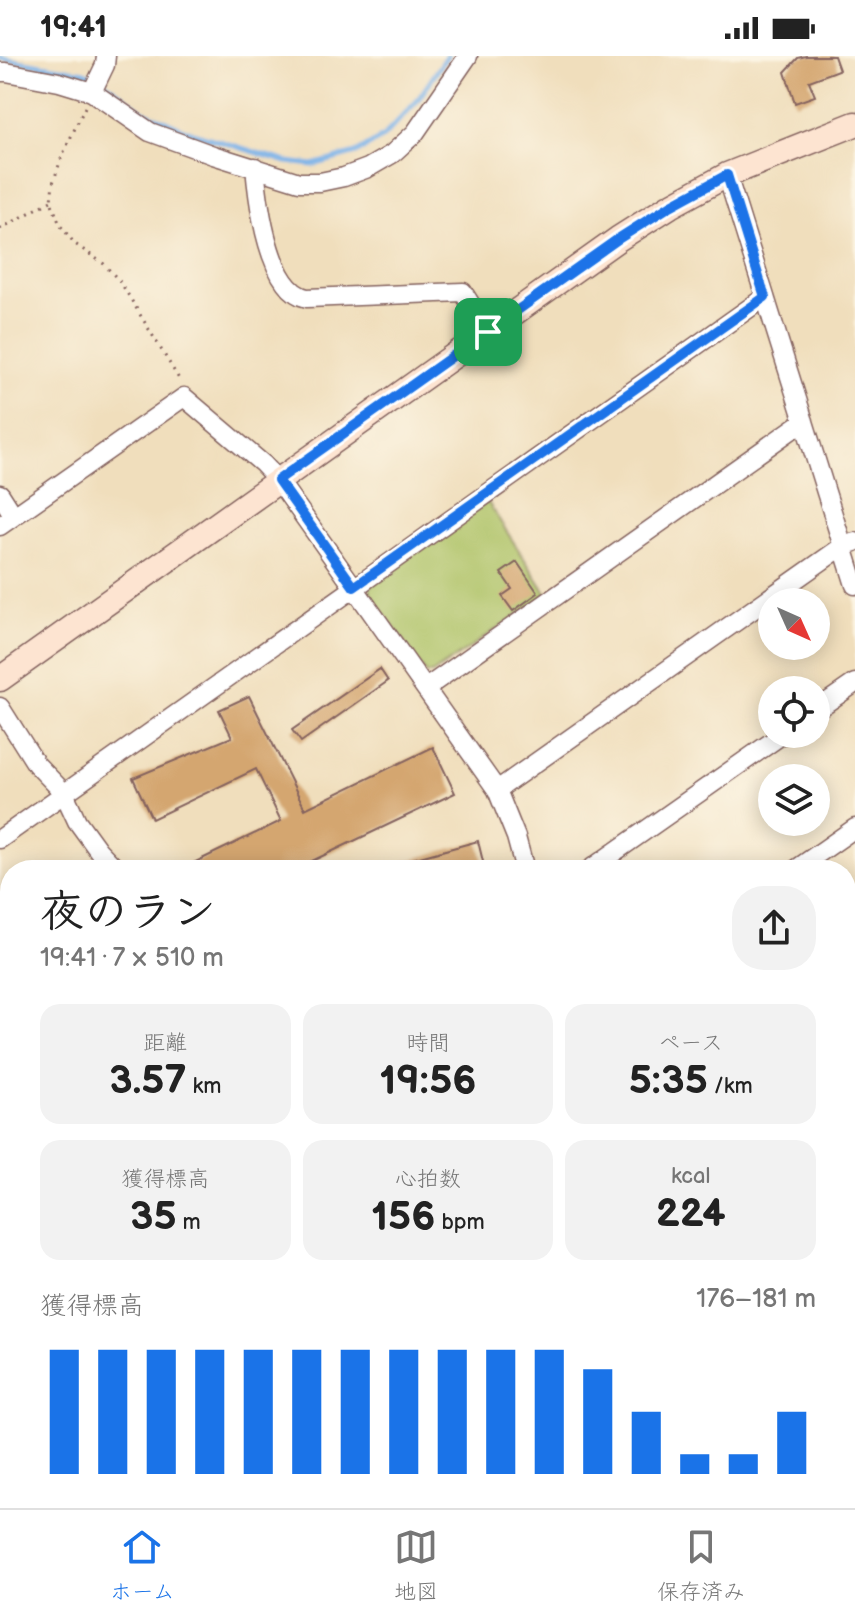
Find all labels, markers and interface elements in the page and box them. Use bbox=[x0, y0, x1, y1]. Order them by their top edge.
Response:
text: 19:41 bbox=[40, 10, 107, 46]
pin bbox=[454, 298, 522, 366]
icon: arrive bbox=[466, 310, 510, 354]
north arrow bbox=[758, 588, 830, 660]
map controls bbox=[758, 588, 830, 836]
button: locate bbox=[758, 676, 830, 748]
button: layers bbox=[758, 764, 830, 836]
text: 夜のラン bbox=[40, 886, 216, 939]
button: share bbox=[732, 886, 816, 970]
text: 19:41 · 7 × 510 m bbox=[40, 943, 224, 974]
text: 距離 bbox=[143, 1030, 187, 1057]
text: 時間 bbox=[406, 1030, 450, 1057]
text: ペース bbox=[658, 1030, 723, 1057]
text: 3.57 bbox=[109, 1057, 187, 1105]
text: 19:56 bbox=[379, 1057, 477, 1105]
text: 5:35 bbox=[629, 1057, 708, 1105]
text: km bbox=[187, 1073, 221, 1100]
text: /km bbox=[708, 1073, 753, 1100]
text: kcal bbox=[671, 1163, 710, 1190]
text: 獲得標高 bbox=[121, 1166, 209, 1193]
text: 心拍数 bbox=[395, 1166, 461, 1193]
text: 224 bbox=[656, 1190, 726, 1238]
text: 35 bbox=[130, 1193, 176, 1241]
text: 156 bbox=[371, 1193, 435, 1241]
text: m bbox=[176, 1209, 201, 1236]
text: bpm bbox=[435, 1209, 485, 1236]
text: 176–181 m bbox=[696, 1284, 816, 1315]
text: 獲得標高 bbox=[40, 1291, 144, 1322]
tab: ホーム bbox=[110, 1525, 175, 1606]
tab: 地図 bbox=[394, 1525, 438, 1606]
tab: 保存済み bbox=[657, 1525, 745, 1606]

